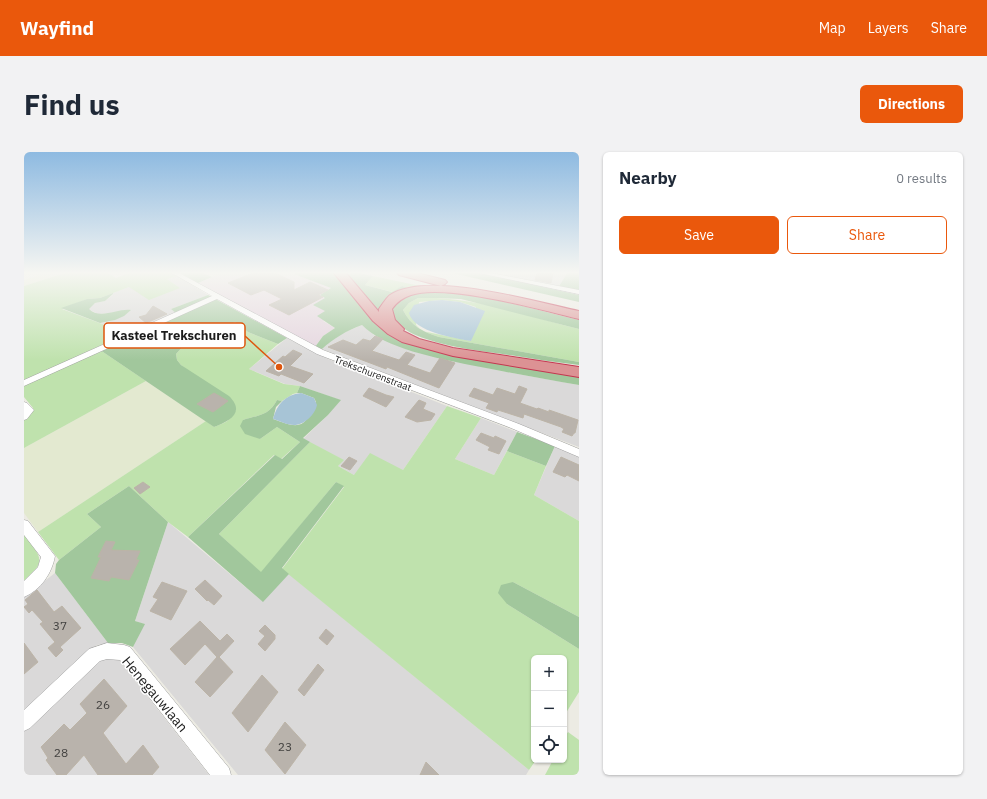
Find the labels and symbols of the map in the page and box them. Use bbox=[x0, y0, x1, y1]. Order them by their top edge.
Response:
callout: Kasteel Trekschuren bbox=[104, 323, 245, 348]
text: Kasteel Trekschuren bbox=[111, 327, 237, 344]
street label: Trekschurenstraat bbox=[332, 353, 414, 394]
house number: 37 bbox=[53, 618, 67, 633]
street label: Henegauwlaan bbox=[118, 652, 192, 736]
house number: 26 bbox=[96, 697, 110, 712]
house number: 23 bbox=[278, 739, 292, 754]
house number: 28 bbox=[54, 745, 68, 760]

